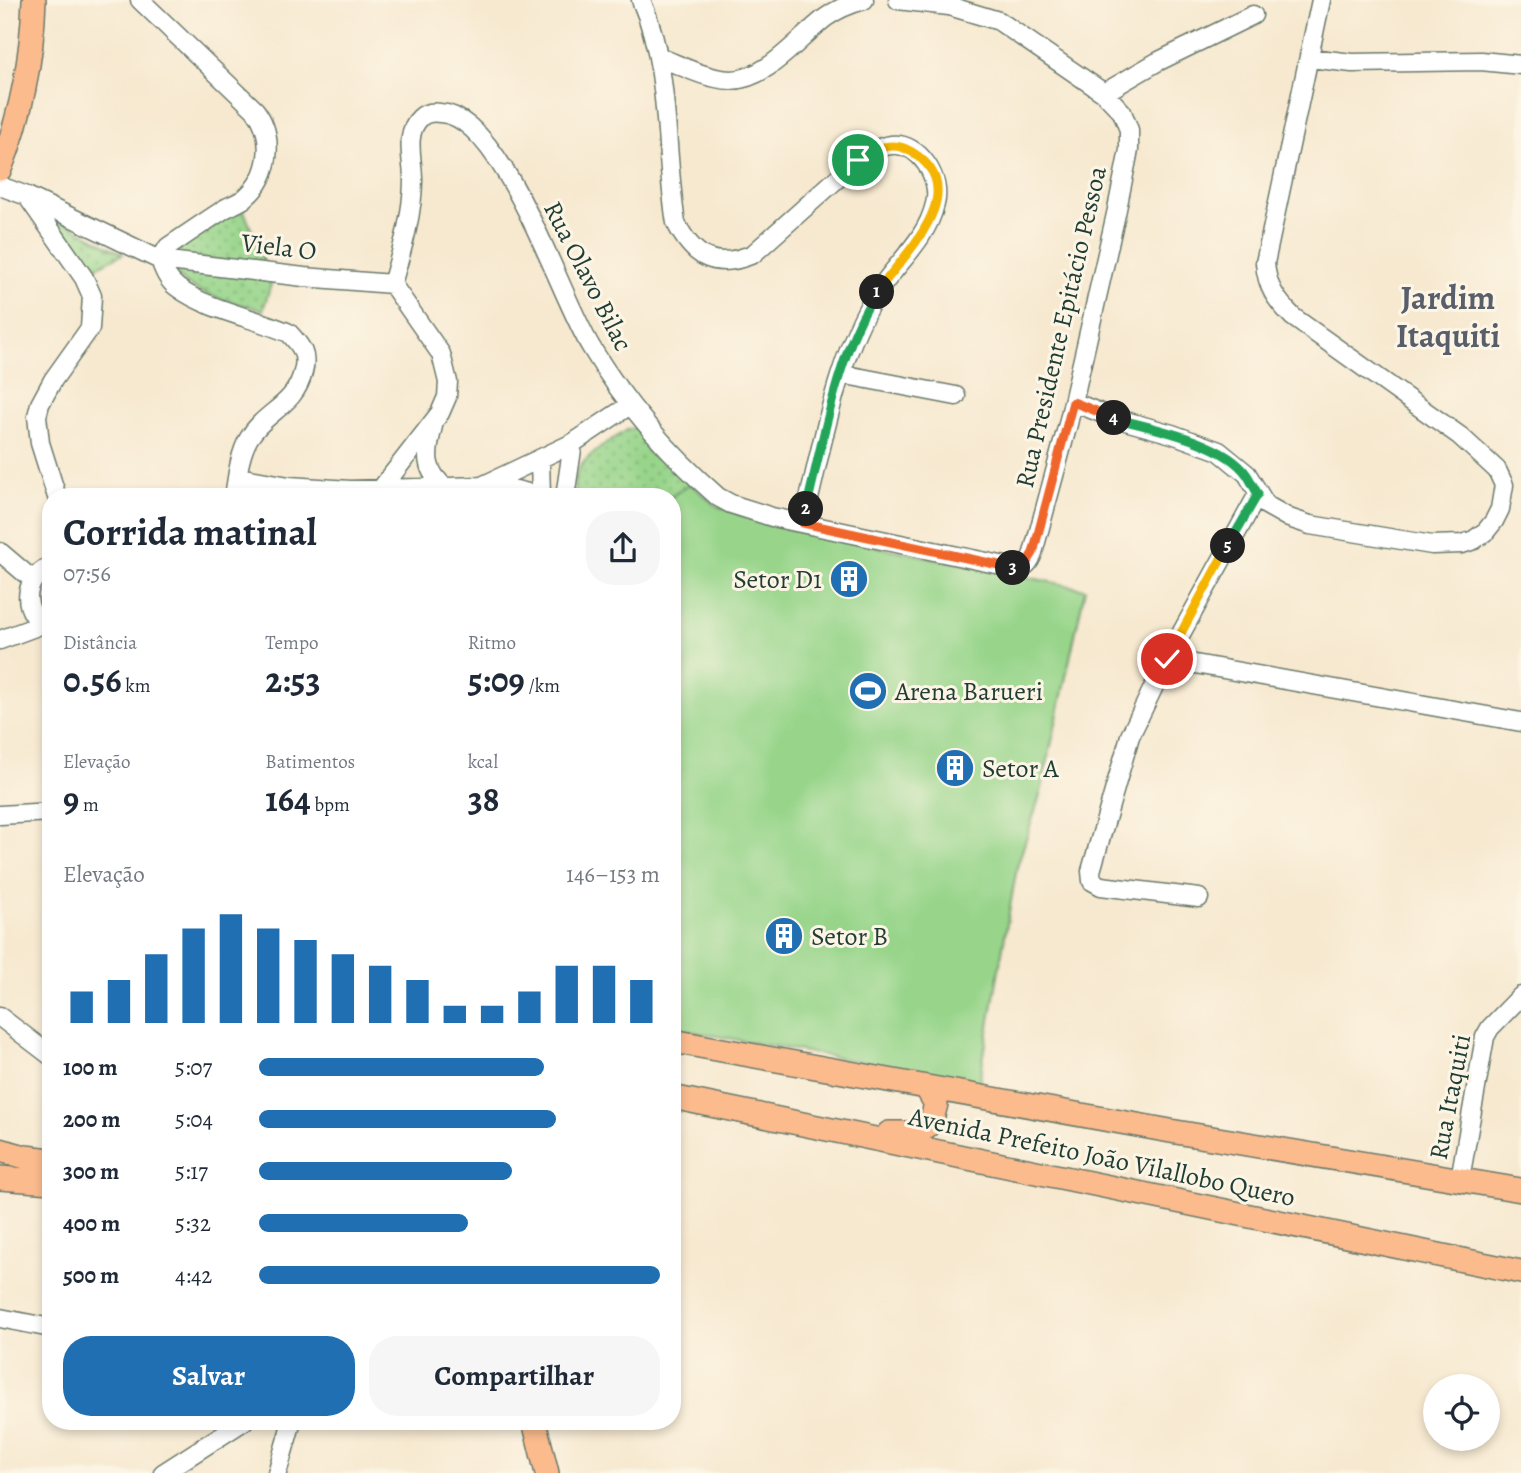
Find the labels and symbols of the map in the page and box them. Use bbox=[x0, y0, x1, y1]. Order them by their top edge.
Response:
pin bbox=[828, 130, 888, 190]
street label: Rua Presidente Epitácio Pessoa bbox=[1007, 163, 1115, 491]
street label: Rua Olavo Bilac bbox=[535, 195, 641, 357]
street label: Viela O bbox=[238, 225, 319, 269]
pin: 1 bbox=[860, 274, 894, 310]
district label: Jardim Itaquiti bbox=[1396, 275, 1500, 358]
pin: 4 bbox=[1096, 400, 1132, 436]
pin: 2 bbox=[788, 491, 824, 526]
pin: 5 bbox=[1210, 528, 1246, 564]
pin: 3 bbox=[996, 550, 1030, 586]
building icon: Setor D1 bbox=[828, 558, 870, 600]
place label: Setor D1 bbox=[733, 562, 822, 597]
pin bbox=[1137, 629, 1197, 689]
sports icon: Arena Barueri bbox=[847, 670, 889, 712]
place label: Arena Barueri bbox=[894, 674, 1043, 709]
building icon: Setor A bbox=[934, 747, 976, 789]
place label: Setor A bbox=[982, 751, 1060, 786]
building icon: Setor B bbox=[763, 915, 805, 957]
place label: Setor B bbox=[811, 919, 888, 954]
street label: Rua Itaquiti bbox=[1421, 1031, 1479, 1163]
street label: Avenida Prefeito João Vilallobo Quero bbox=[905, 1099, 1298, 1215]

